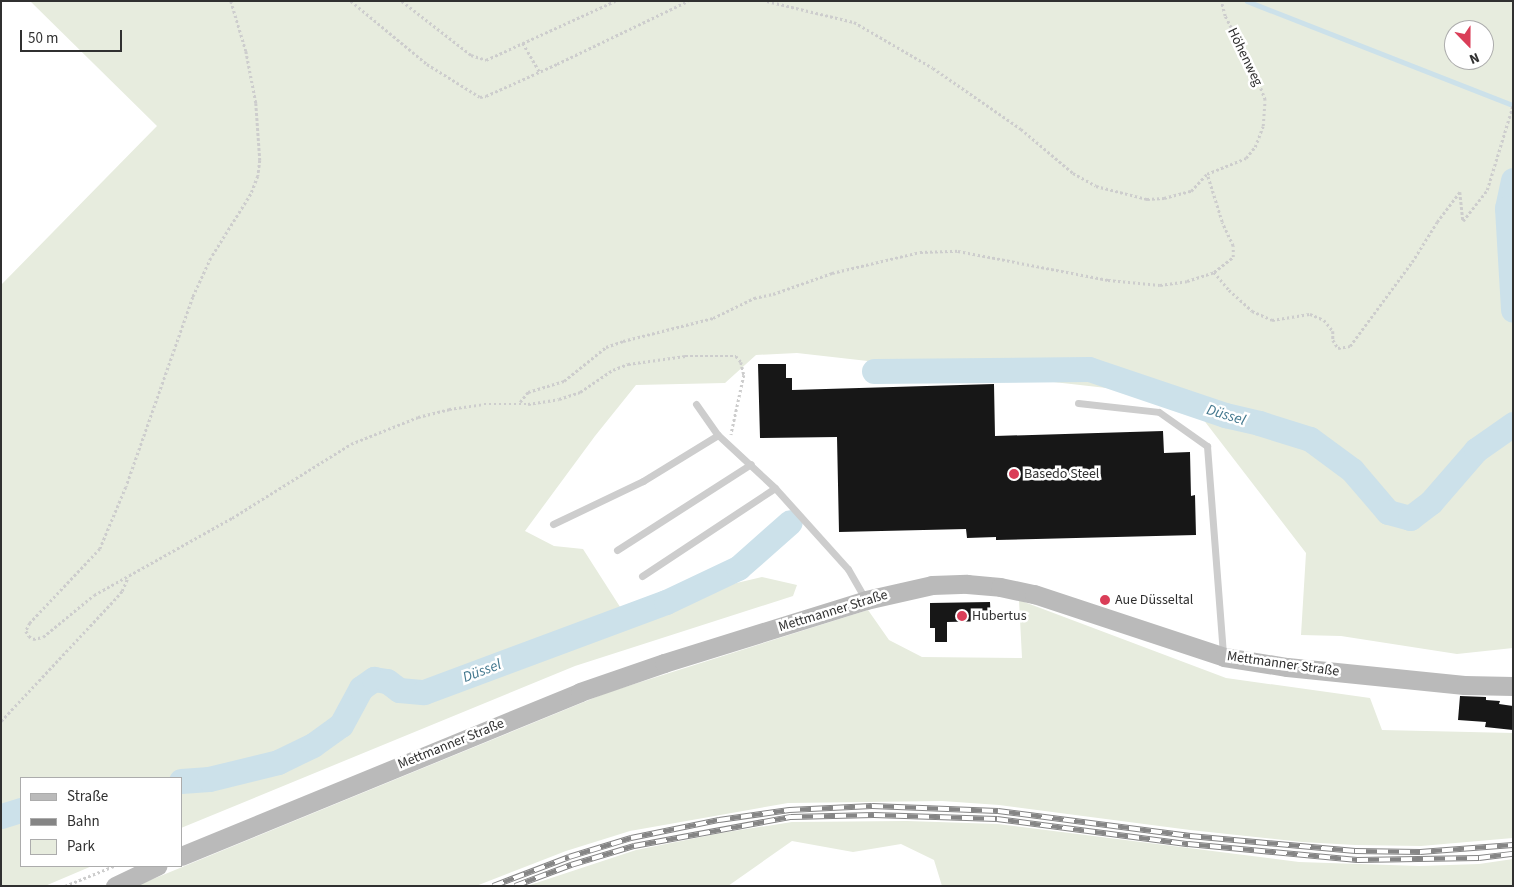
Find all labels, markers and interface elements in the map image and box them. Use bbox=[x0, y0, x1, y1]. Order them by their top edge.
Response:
scale bar bbox=[22, 20, 125, 52]
north arrow bbox=[1444, 20, 1494, 70]
street label: Höhenweg bbox=[1224, 25, 1266, 89]
text: 50 m bbox=[28, 28, 58, 49]
text: N bbox=[1466, 47, 1482, 69]
water label: Düssel bbox=[1204, 401, 1248, 429]
place label: Basedo Steel bbox=[1024, 466, 1099, 482]
marker: Basedo Steel bbox=[1008, 468, 1020, 480]
street label: Mettmanner Straße bbox=[776, 586, 890, 636]
place label: Aue Düsseltal bbox=[1115, 592, 1193, 608]
marker: Aue Düsseltal bbox=[1099, 594, 1111, 606]
place label: Hubertus bbox=[972, 608, 1027, 624]
marker: Hubertus bbox=[956, 610, 968, 622]
street label: Mettmanner Straße bbox=[1226, 648, 1340, 680]
water label: Düssel bbox=[460, 655, 504, 687]
street label: Mettmanner Straße bbox=[395, 715, 507, 773]
legend bbox=[20, 777, 182, 867]
text: Straße bbox=[67, 786, 108, 807]
text: Bahn bbox=[67, 811, 100, 832]
text: Park bbox=[67, 836, 95, 857]

